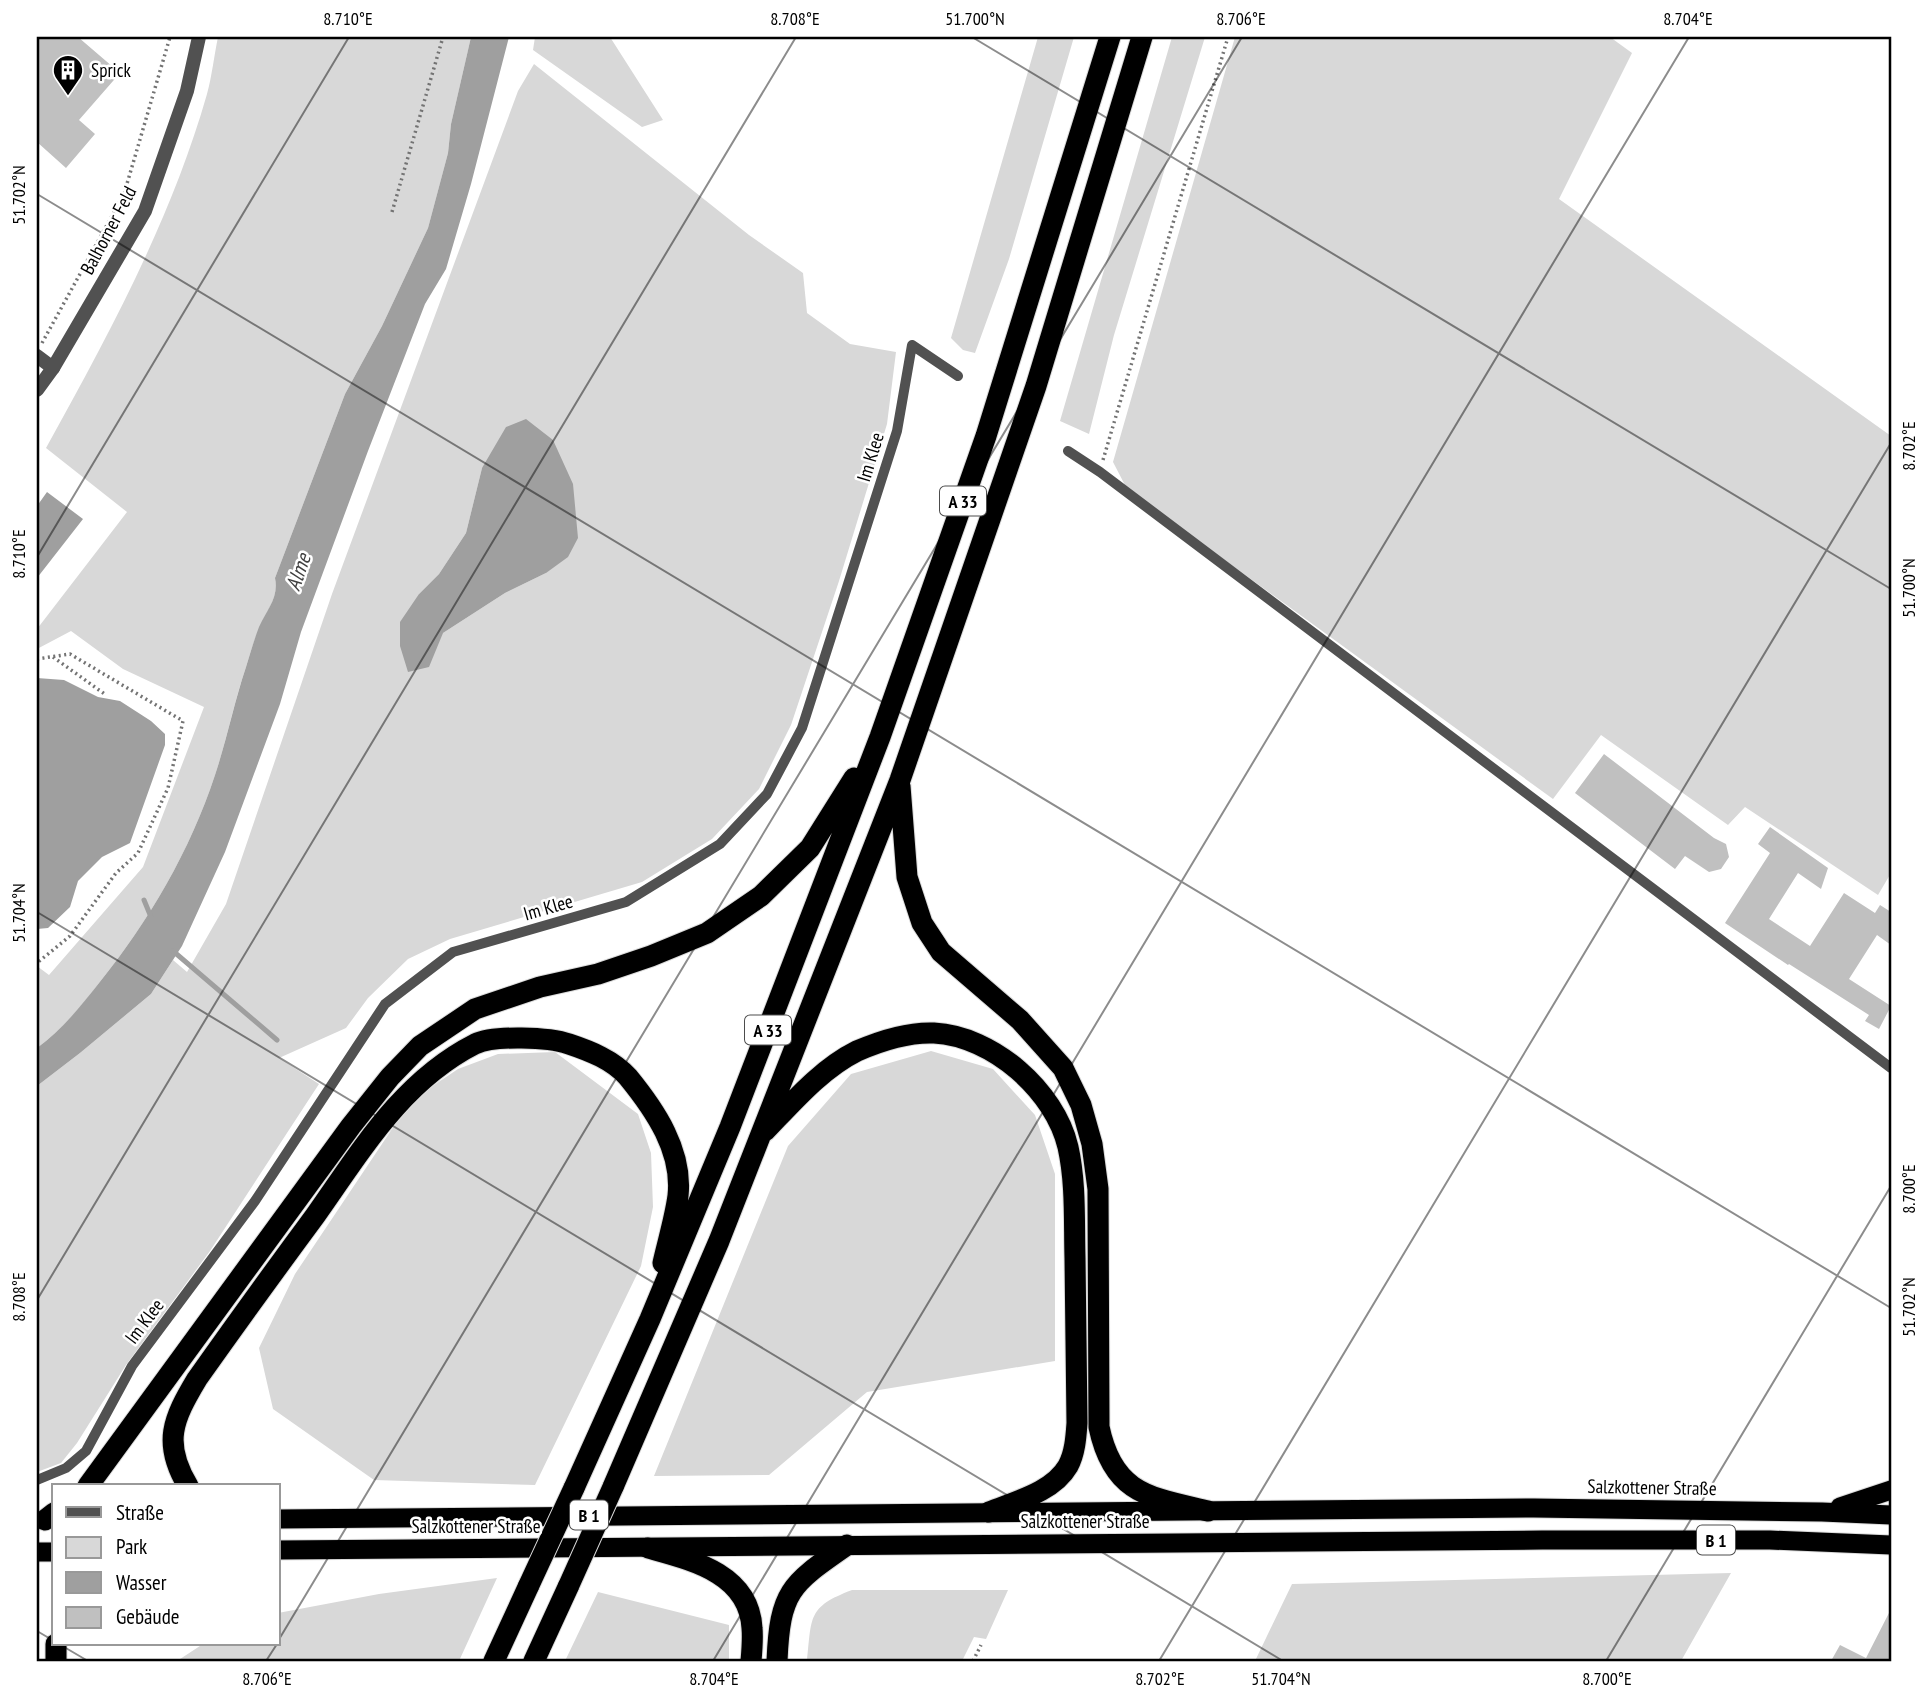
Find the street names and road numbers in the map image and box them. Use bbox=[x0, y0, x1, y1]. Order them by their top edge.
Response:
street label: Balhorner Feld bbox=[75, 182, 141, 278]
street label: Im Klee bbox=[851, 429, 889, 484]
road number: A 33 bbox=[940, 486, 986, 516]
street label: Im Klee bbox=[521, 889, 576, 925]
road number: A 33 bbox=[745, 1015, 791, 1044]
street label: Im Klee bbox=[119, 1294, 169, 1348]
street label: Salzkottener Straße bbox=[1587, 1474, 1717, 1500]
road number: B 1 bbox=[570, 1500, 608, 1530]
street label: Salzkottener Straße bbox=[1020, 1509, 1150, 1533]
street label: Salzkottener Straße bbox=[411, 1514, 541, 1538]
road number: B 1 bbox=[1697, 1526, 1735, 1554]

